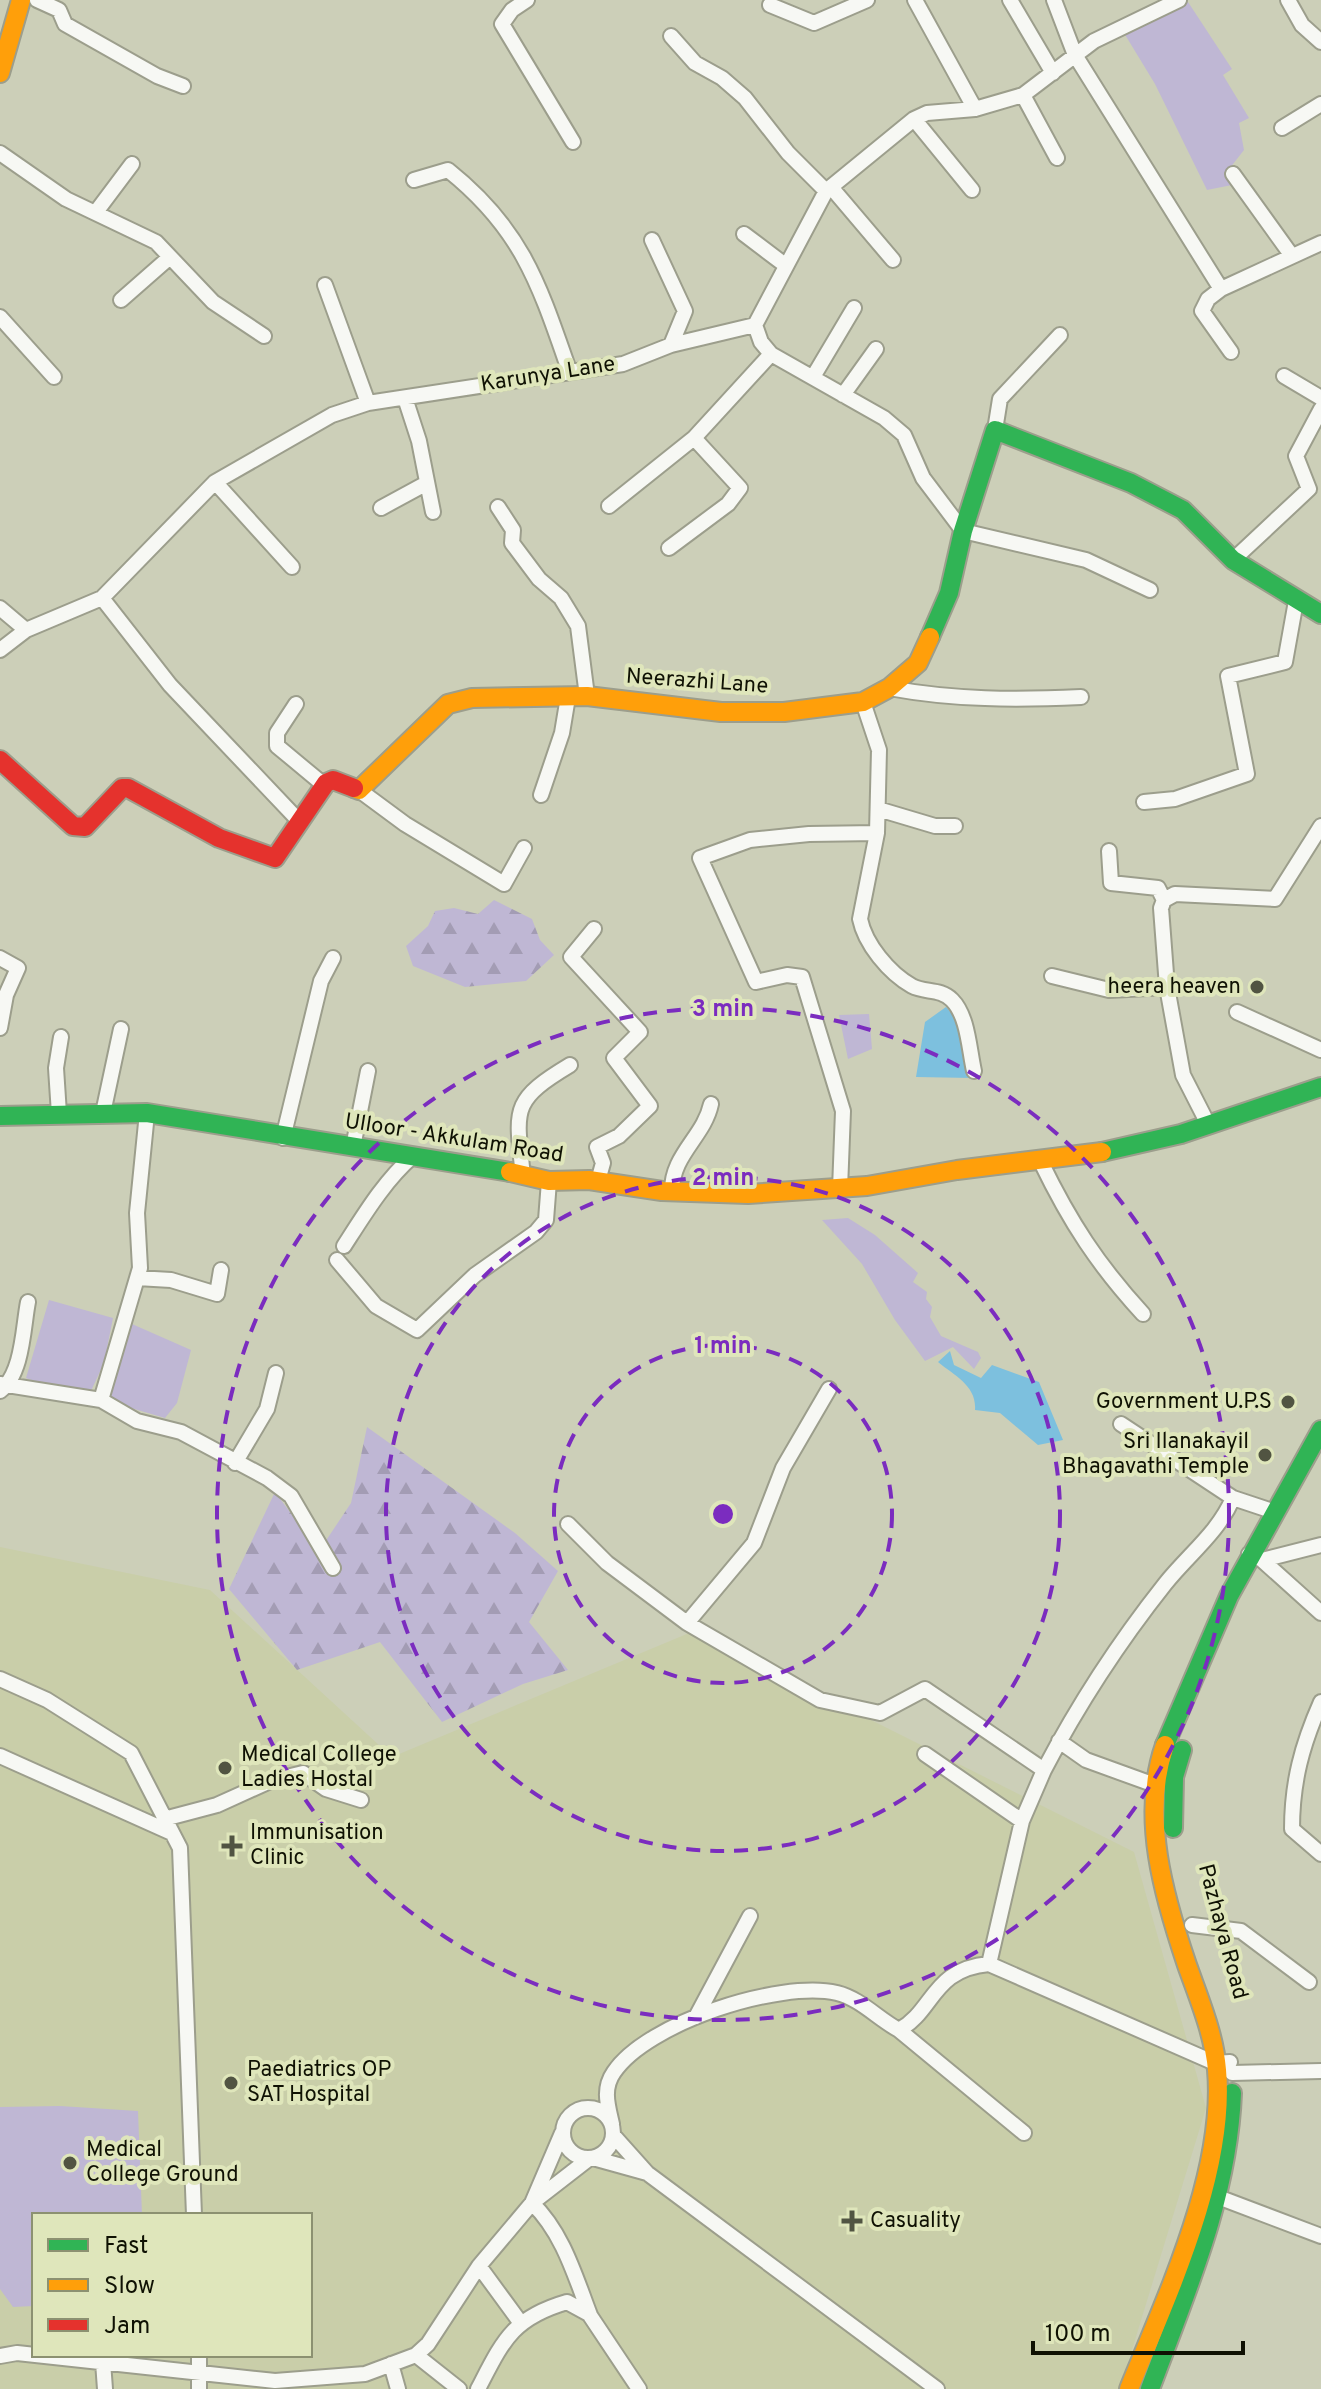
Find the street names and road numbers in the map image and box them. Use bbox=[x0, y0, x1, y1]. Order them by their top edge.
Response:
street label: Karunya Lane bbox=[479, 351, 617, 399]
street label: Neerazhi Lane bbox=[625, 664, 769, 700]
street label: Ulloor - Akkulam Road bbox=[343, 1108, 565, 1170]
street label: Pazhaya Road bbox=[1191, 1861, 1253, 2003]

